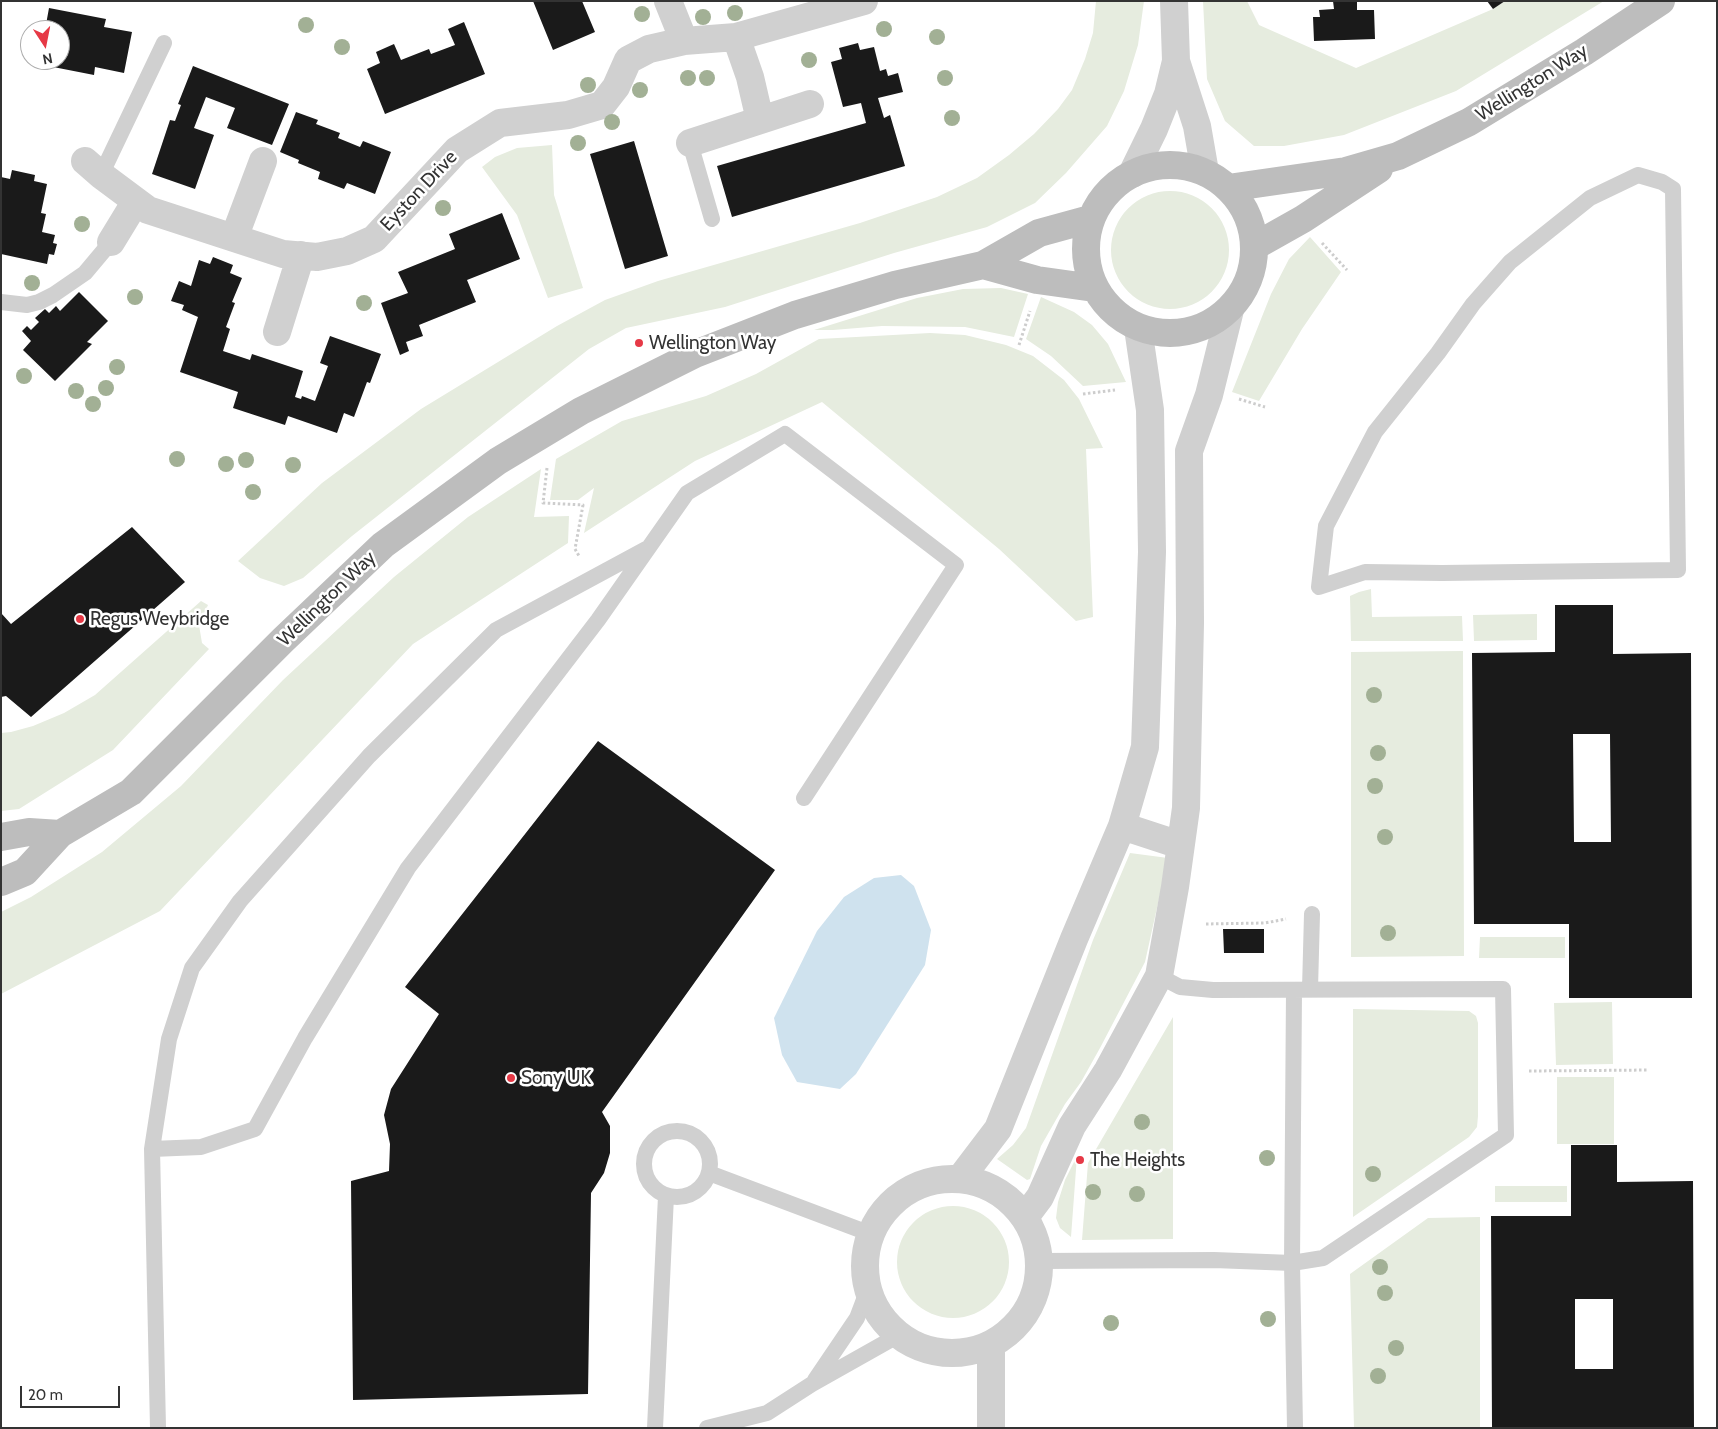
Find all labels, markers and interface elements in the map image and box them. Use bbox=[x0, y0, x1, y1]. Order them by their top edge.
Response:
north arrow bbox=[20, 20, 70, 70]
street label: Wellington Way bbox=[1472, 40, 1592, 126]
text: N bbox=[41, 49, 54, 69]
street label: Eyston Drive bbox=[376, 146, 462, 236]
place label: Wellington Way bbox=[649, 332, 776, 354]
marker: Wellington Way bbox=[633, 337, 645, 349]
street label: Wellington Way bbox=[273, 547, 381, 651]
place label: Regus Weybridge bbox=[90, 608, 229, 630]
marker: Regus Weybridge bbox=[74, 613, 86, 625]
place label: Sony UK bbox=[521, 1067, 591, 1089]
marker: Sony UK bbox=[505, 1072, 517, 1084]
place label: The Heights bbox=[1090, 1149, 1185, 1171]
marker: The Heights bbox=[1074, 1154, 1086, 1166]
scale bar bbox=[22, 1376, 122, 1408]
text: 20 m bbox=[28, 1386, 63, 1404]

